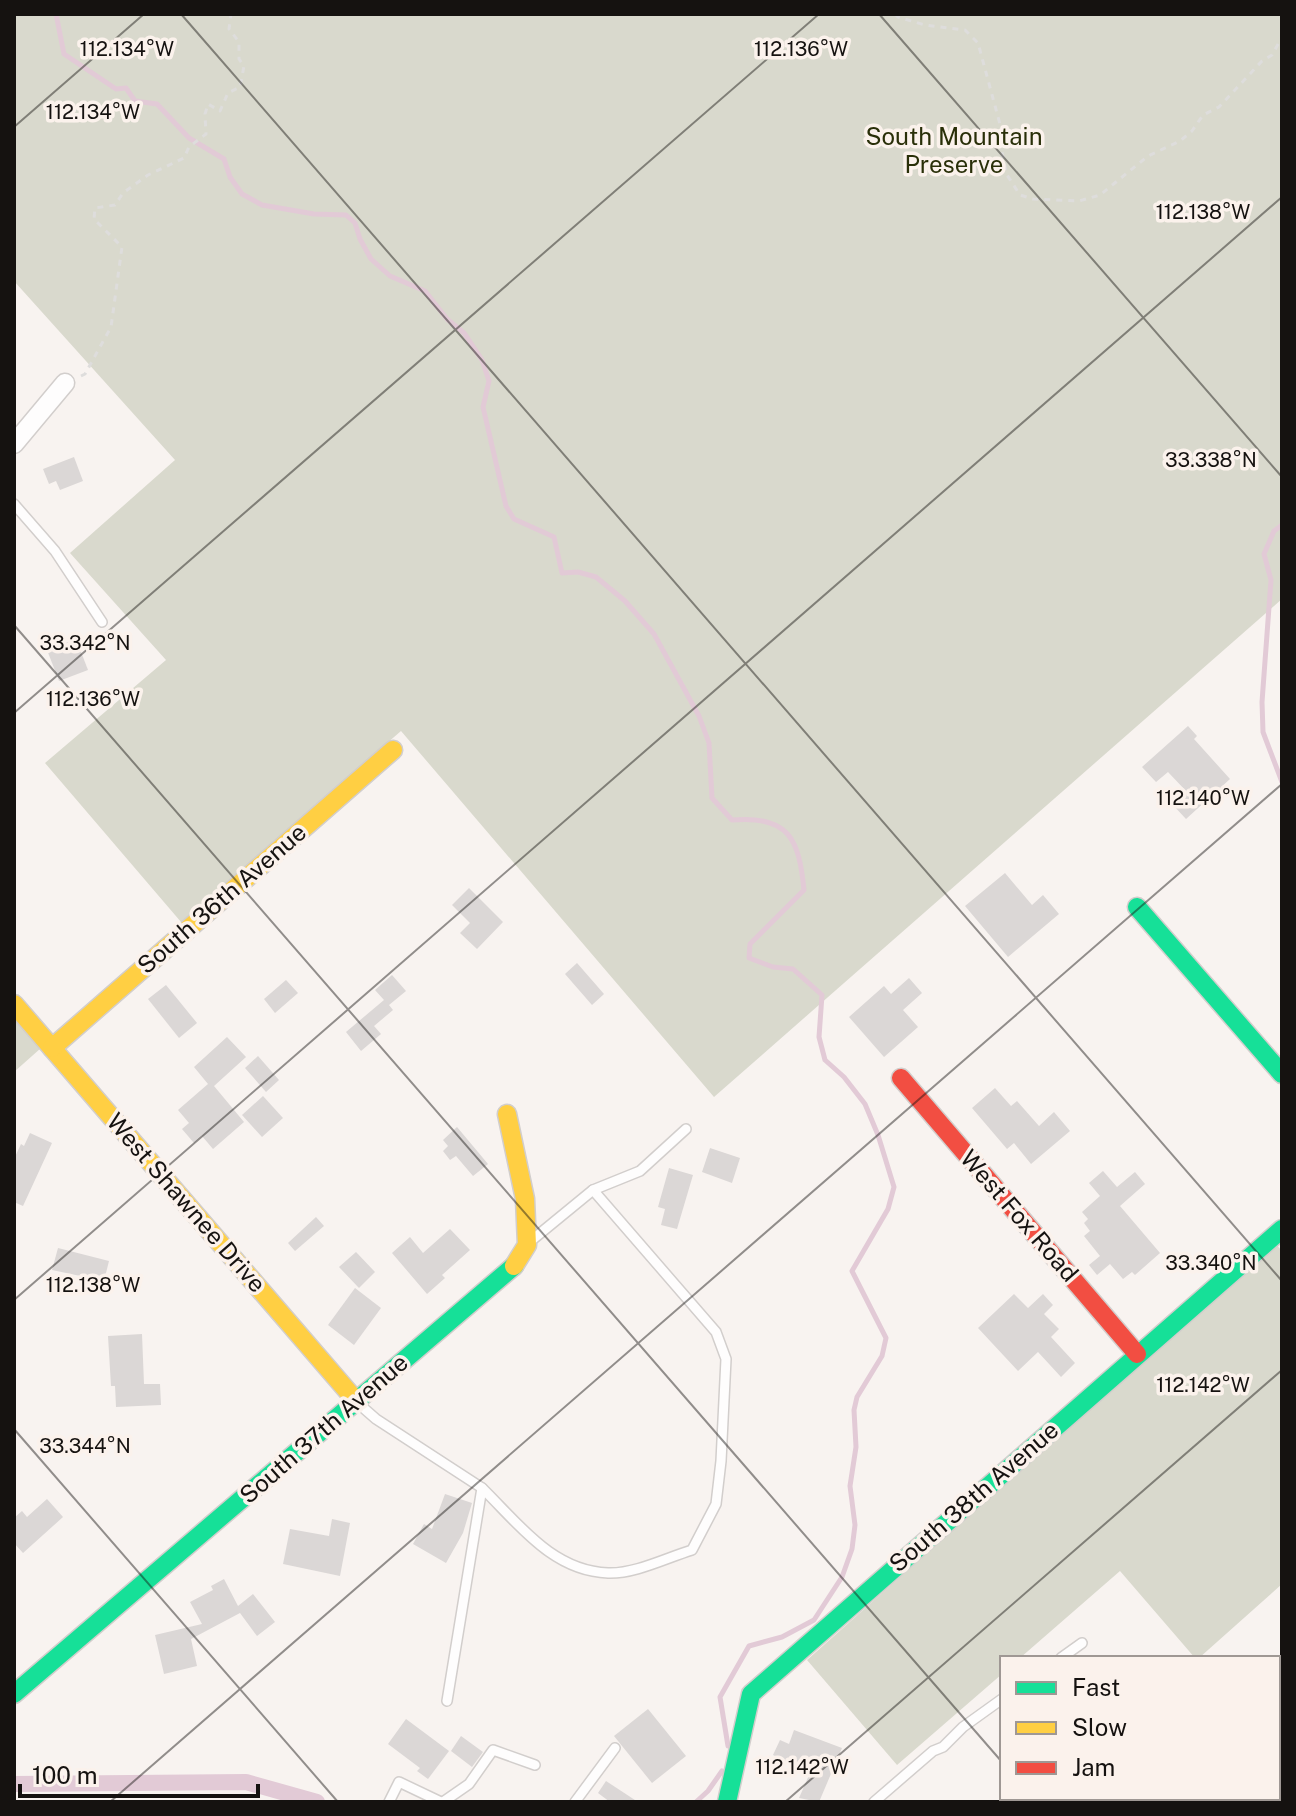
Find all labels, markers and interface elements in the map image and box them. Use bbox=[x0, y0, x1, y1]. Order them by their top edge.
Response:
text: 112.134°W bbox=[80, 37, 174, 61]
text: 112.136°W bbox=[754, 37, 848, 61]
text: 112.134°W bbox=[46, 100, 140, 124]
park label: South Mountain Preserve bbox=[865, 122, 1043, 178]
text: 112.138°W bbox=[1156, 200, 1250, 224]
text: 33.338°N bbox=[1165, 448, 1257, 472]
text: 33.342°N bbox=[40, 631, 130, 655]
text: 112.136°W bbox=[46, 687, 140, 711]
text: 112.140°W bbox=[1156, 786, 1250, 810]
street label: South 36th Avenue bbox=[131, 818, 311, 979]
street label: West Shawnee Drive bbox=[101, 1107, 272, 1298]
street label: West Fox Road bbox=[955, 1144, 1085, 1287]
text: 33.340°N bbox=[1165, 1251, 1257, 1275]
text: 112.138°W bbox=[46, 1273, 140, 1297]
street label: South 37th Avenue bbox=[234, 1348, 413, 1509]
text: 112.142°W bbox=[1156, 1373, 1250, 1397]
street label: South 38th Avenue bbox=[883, 1415, 1063, 1577]
text: 33.344°N bbox=[39, 1434, 131, 1458]
legend bbox=[1000, 1656, 1280, 1800]
text: Fast bbox=[1072, 1673, 1120, 1701]
text: Slow bbox=[1072, 1713, 1127, 1741]
scale bar bbox=[20, 1748, 258, 1798]
text: Jam bbox=[1072, 1753, 1115, 1781]
text: 112.142°W bbox=[755, 1755, 849, 1779]
text: 100 m bbox=[32, 1761, 98, 1789]

